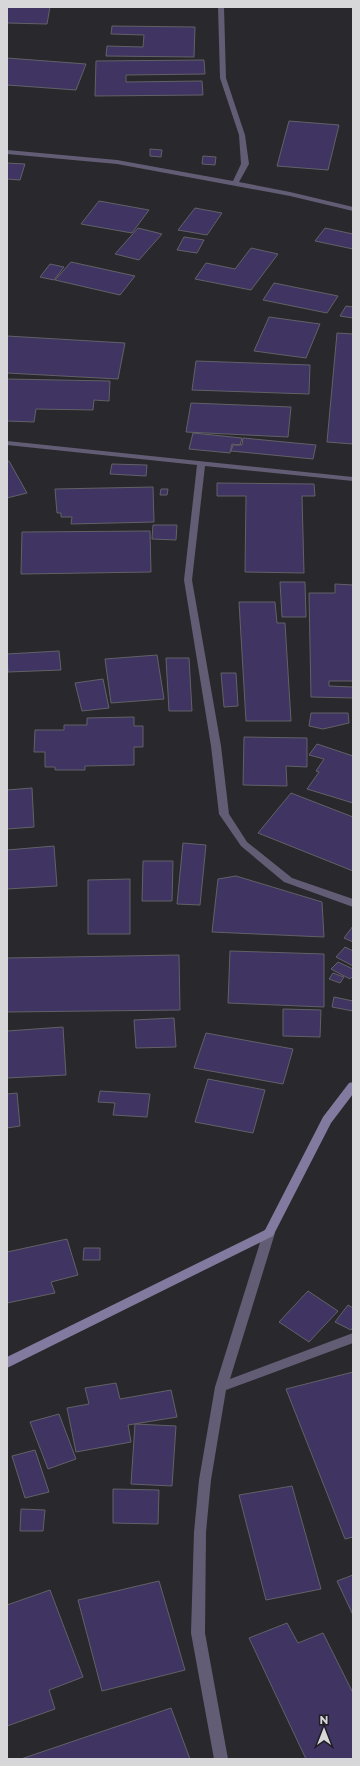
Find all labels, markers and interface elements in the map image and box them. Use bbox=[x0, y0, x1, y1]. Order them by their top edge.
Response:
north arrow bbox=[304, 1710, 344, 1750]
text: N bbox=[320, 1713, 328, 1727]

